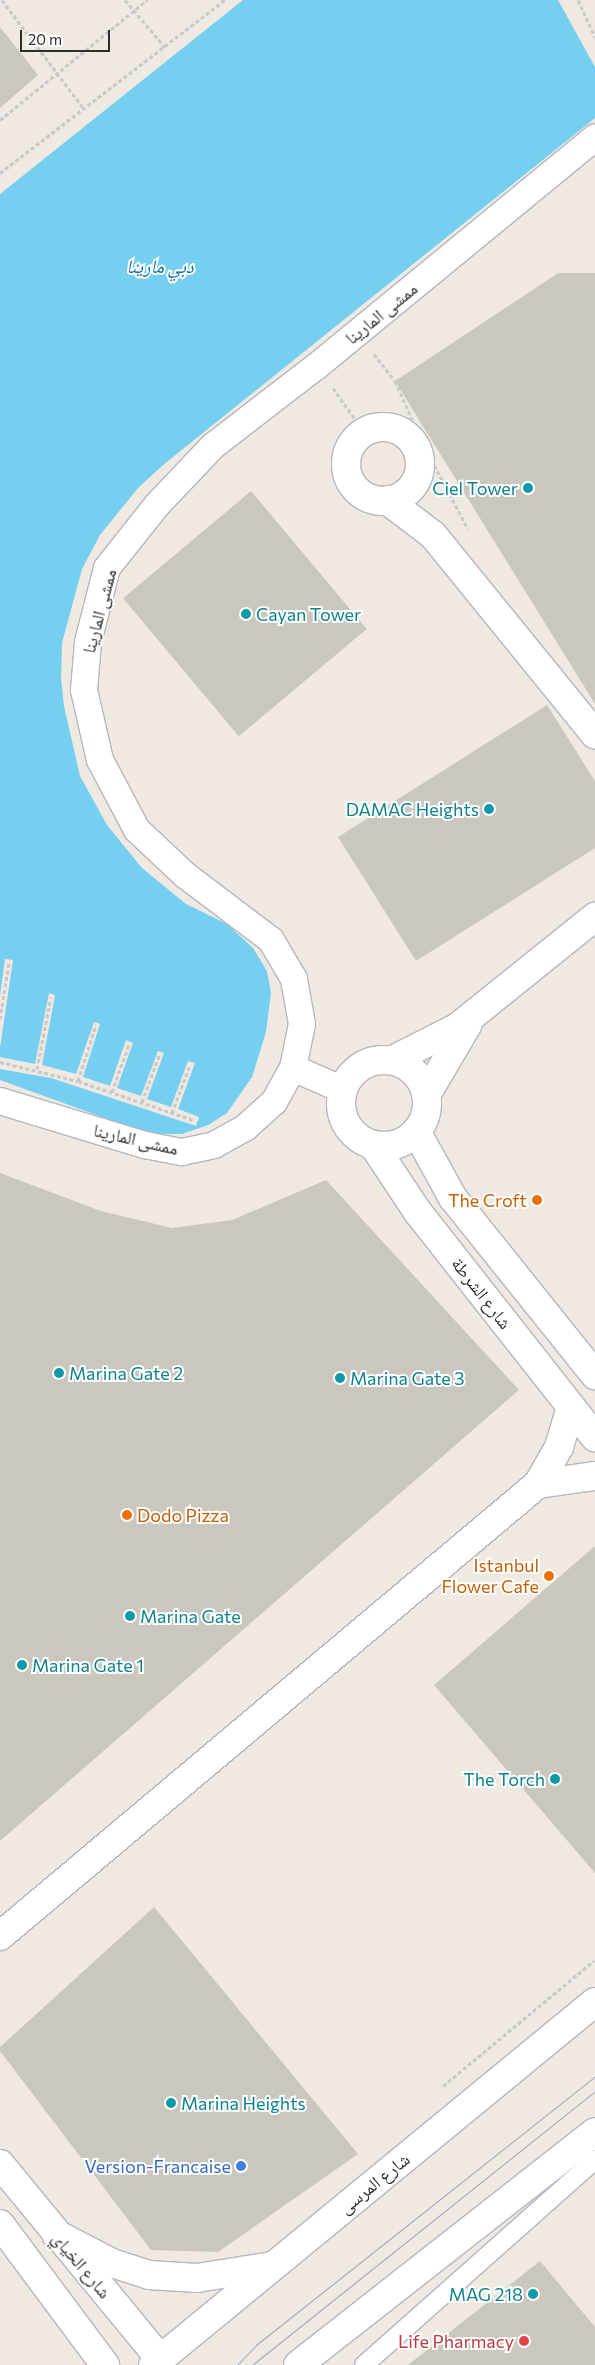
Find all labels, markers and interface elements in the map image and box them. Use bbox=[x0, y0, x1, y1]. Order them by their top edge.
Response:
scale bar bbox=[22, 20, 112, 52]
text: 20 m bbox=[28, 30, 62, 48]
water label: دبي مارينا bbox=[126, 255, 194, 277]
street label: ممشى المارينا bbox=[341, 277, 421, 349]
place label: Ciel Tower bbox=[432, 477, 518, 499]
marker: Ciel Tower bbox=[522, 482, 534, 494]
street label: ممشى المارينا bbox=[77, 566, 121, 656]
place label: Cayan Tower bbox=[256, 603, 361, 625]
marker: Cayan Tower bbox=[240, 608, 252, 620]
place label: DAMAC Heights bbox=[346, 798, 479, 820]
marker: DAMAC Heights bbox=[483, 803, 495, 815]
street label: ممشى المارينا bbox=[91, 1119, 181, 1159]
place label: The Croft bbox=[448, 1189, 527, 1211]
marker: The Croft bbox=[531, 1194, 543, 1206]
street label: شارع الشرطة bbox=[447, 1253, 517, 1333]
place label: Marina Gate 2 bbox=[69, 1362, 183, 1384]
marker: Marina Gate 2 bbox=[53, 1367, 65, 1379]
place label: Marina Gate 3 bbox=[350, 1367, 465, 1389]
marker: Marina Gate 3 bbox=[334, 1372, 346, 1384]
place label: Dodo Pizza bbox=[137, 1504, 229, 1526]
marker: Dodo Pizza bbox=[121, 1509, 133, 1521]
place label: Istanbul Flower Cafe bbox=[442, 1555, 539, 1598]
marker: Istanbul Flower Cafe bbox=[543, 1570, 555, 1582]
place label: Marina Gate bbox=[140, 1605, 241, 1627]
marker: Marina Gate bbox=[124, 1610, 136, 1622]
place label: Marina Gate 1 bbox=[32, 1654, 144, 1676]
marker: Marina Gate 1 bbox=[16, 1659, 28, 1671]
place label: The Torch bbox=[463, 1768, 545, 1790]
marker: The Torch bbox=[549, 1773, 561, 1785]
place label: Marina Heights bbox=[181, 2092, 306, 2114]
marker: Marina Heights bbox=[165, 2097, 177, 2109]
street label: شارع المرسى bbox=[334, 2148, 414, 2218]
place label: Version-Francaise bbox=[85, 2155, 231, 2177]
marker: Version-Francaise bbox=[235, 2160, 247, 2172]
street label: شارع الخياي bbox=[48, 2227, 116, 2303]
place label: MAG 218 bbox=[449, 2283, 523, 2305]
marker: MAG 218 bbox=[527, 2288, 539, 2300]
place label: Life Pharmacy bbox=[398, 2330, 514, 2352]
marker: Life Pharmacy bbox=[518, 2335, 530, 2347]

